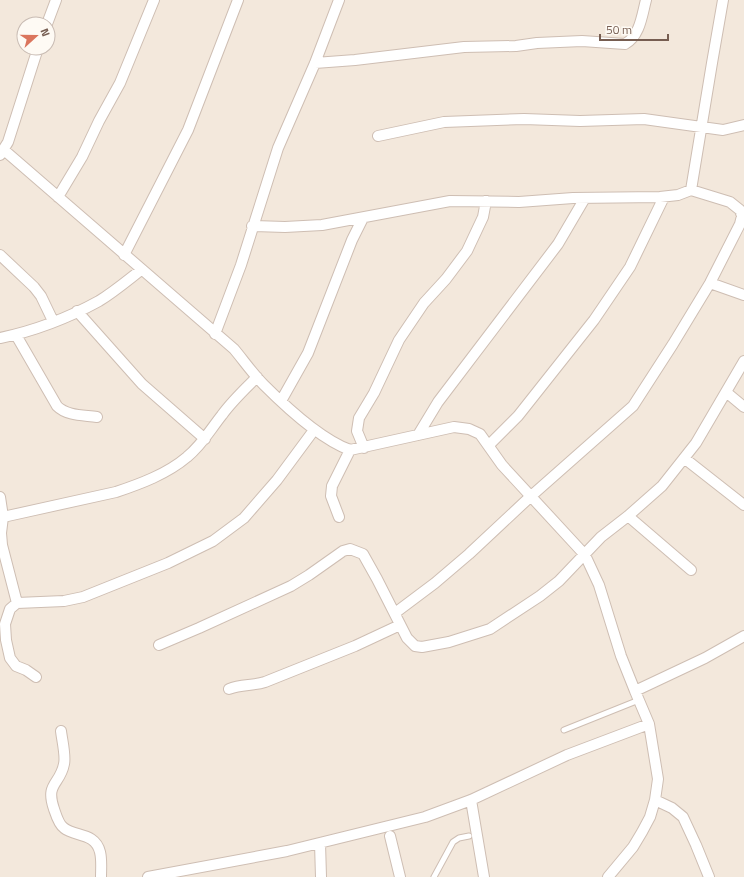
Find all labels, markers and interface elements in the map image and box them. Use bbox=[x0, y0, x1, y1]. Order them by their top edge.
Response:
north arrow bbox=[16, 16, 56, 56]
scale bar bbox=[600, 16, 668, 42]
text: 50 m bbox=[606, 20, 632, 39]
text: N bbox=[37, 26, 54, 39]

